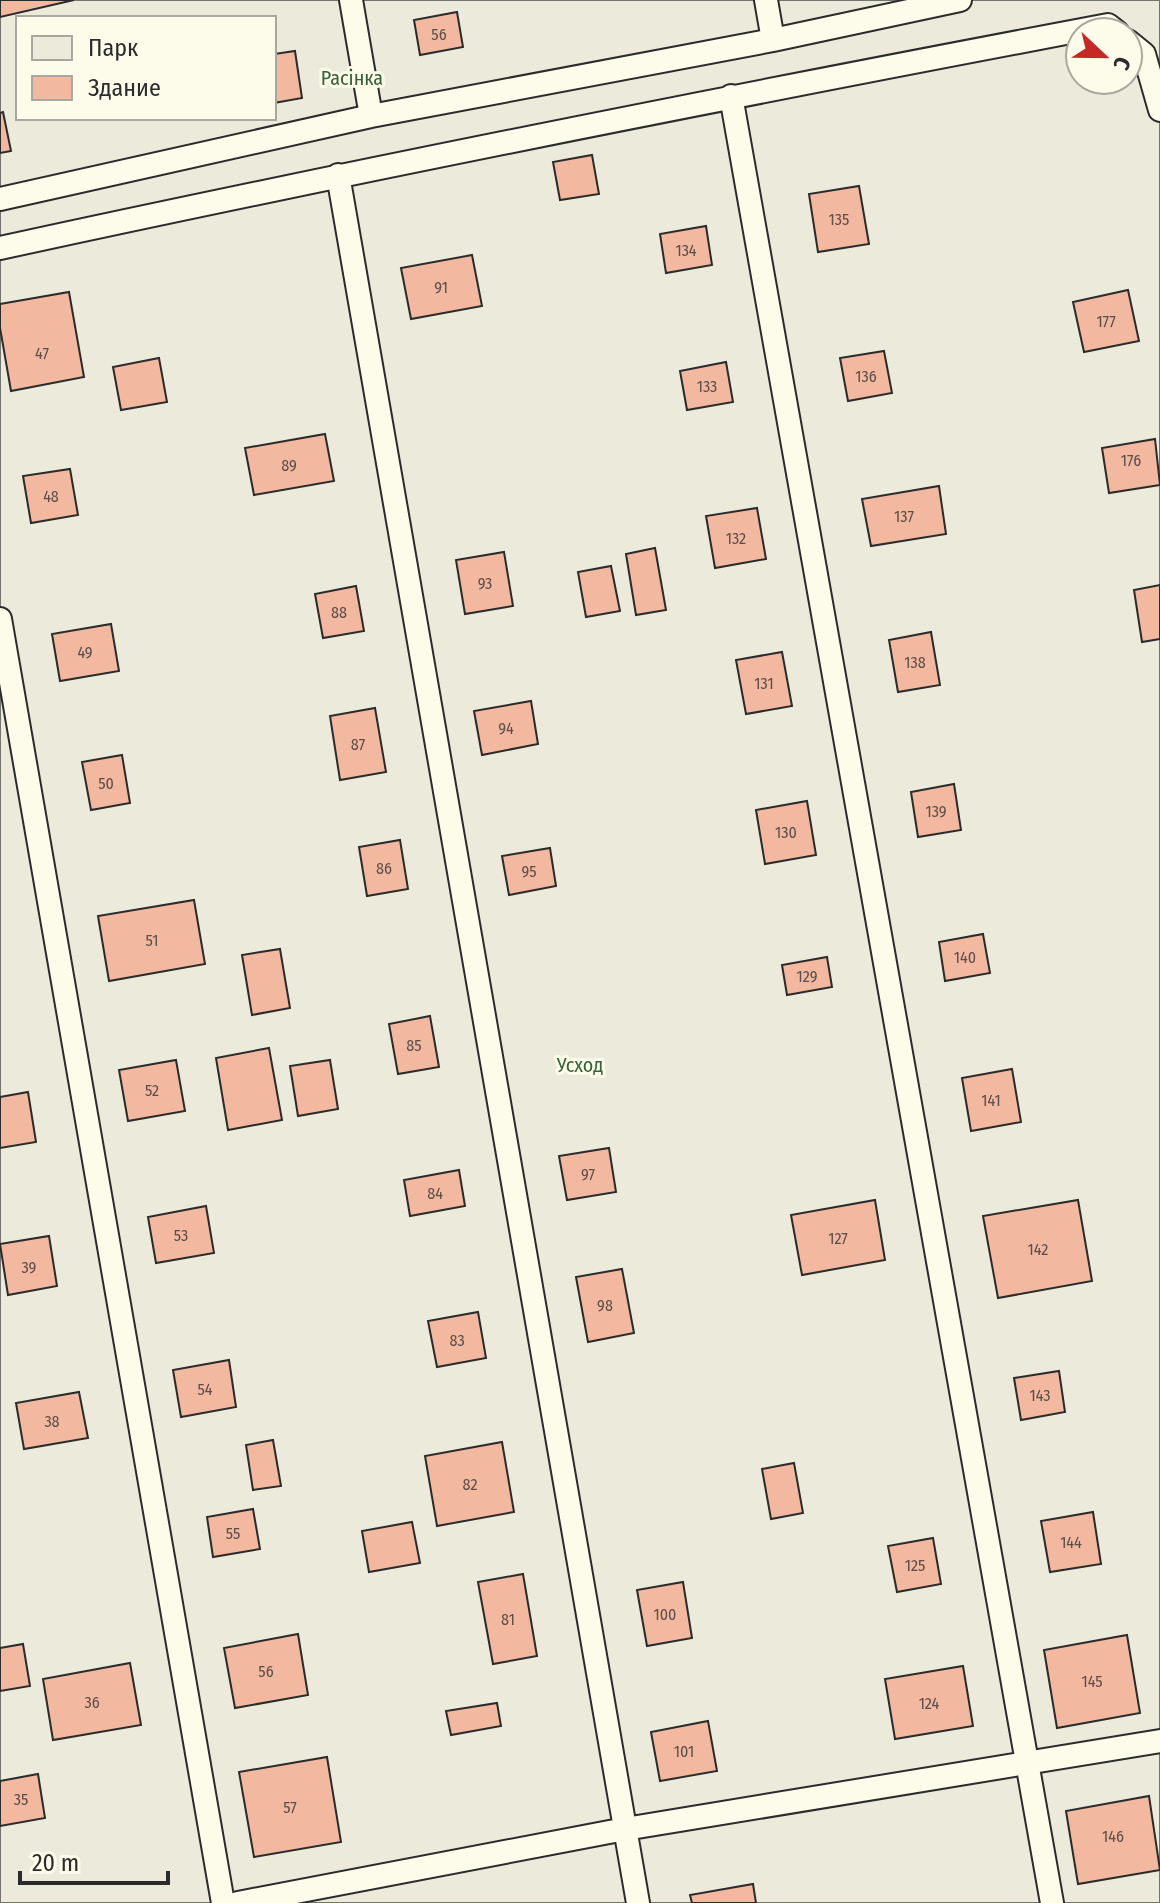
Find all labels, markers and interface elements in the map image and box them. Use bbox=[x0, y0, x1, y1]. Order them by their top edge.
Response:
legend bbox=[16, 16, 276, 120]
north arrow bbox=[1064, 16, 1144, 96]
house number: 56 bbox=[431, 25, 447, 44]
text: Парк bbox=[88, 34, 139, 62]
text: С bbox=[1107, 53, 1137, 74]
park label: Расінка bbox=[321, 66, 383, 90]
text: Здание bbox=[88, 74, 161, 102]
house number: 135 bbox=[829, 210, 849, 229]
house number: 134 bbox=[675, 241, 697, 260]
house number: 91 bbox=[434, 278, 448, 297]
house number: 177 bbox=[1096, 312, 1116, 331]
house number: 47 bbox=[35, 344, 49, 363]
house number: 136 bbox=[855, 367, 877, 386]
house number: 133 bbox=[697, 377, 717, 396]
house number: 176 bbox=[1121, 451, 1141, 470]
house number: 89 bbox=[281, 456, 297, 475]
house number: 48 bbox=[43, 487, 59, 506]
house number: 137 bbox=[894, 507, 914, 526]
house number: 132 bbox=[726, 529, 746, 548]
house number: 93 bbox=[478, 574, 492, 593]
house number: 88 bbox=[331, 603, 347, 622]
house number: 49 bbox=[77, 643, 93, 662]
house number: 138 bbox=[904, 653, 926, 672]
house number: 131 bbox=[754, 674, 774, 693]
house number: 94 bbox=[498, 719, 514, 738]
house number: 87 bbox=[351, 735, 366, 754]
house number: 50 bbox=[98, 774, 114, 793]
house number: 139 bbox=[925, 802, 947, 821]
house number: 130 bbox=[775, 823, 797, 842]
house number: 86 bbox=[376, 859, 392, 878]
house number: 95 bbox=[521, 862, 537, 881]
house number: 51 bbox=[146, 931, 158, 950]
house number: 140 bbox=[954, 948, 976, 967]
house number: 129 bbox=[797, 967, 818, 986]
house number: 85 bbox=[406, 1036, 422, 1055]
park label: Усход bbox=[556, 1053, 603, 1077]
house number: 52 bbox=[145, 1081, 159, 1100]
house number: 141 bbox=[981, 1091, 1001, 1110]
house number: 97 bbox=[581, 1165, 596, 1184]
house number: 84 bbox=[427, 1184, 443, 1203]
house number: 53 bbox=[174, 1226, 188, 1245]
house number: 127 bbox=[828, 1229, 848, 1248]
house number: 142 bbox=[1028, 1240, 1048, 1259]
house number: 39 bbox=[22, 1258, 37, 1277]
house number: 98 bbox=[597, 1296, 613, 1315]
house number: 83 bbox=[449, 1331, 465, 1350]
house number: 54 bbox=[197, 1380, 213, 1399]
house number: 143 bbox=[1030, 1386, 1050, 1405]
house number: 38 bbox=[44, 1412, 60, 1431]
house number: 82 bbox=[463, 1475, 477, 1494]
house number: 55 bbox=[226, 1524, 240, 1543]
house number: 144 bbox=[1060, 1533, 1082, 1552]
house number: 125 bbox=[905, 1556, 925, 1575]
house number: 100 bbox=[654, 1605, 676, 1624]
house number: 81 bbox=[501, 1610, 515, 1629]
house number: 56 bbox=[258, 1662, 274, 1681]
house number: 145 bbox=[1081, 1672, 1103, 1691]
house number: 36 bbox=[84, 1693, 100, 1712]
house number: 124 bbox=[919, 1694, 940, 1713]
house number: 101 bbox=[674, 1742, 694, 1761]
house number: 35 bbox=[14, 1790, 28, 1809]
house number: 57 bbox=[283, 1798, 297, 1817]
house number: 146 bbox=[1102, 1827, 1124, 1846]
scale bar bbox=[20, 1835, 168, 1885]
text: 20 m bbox=[32, 1849, 79, 1877]

